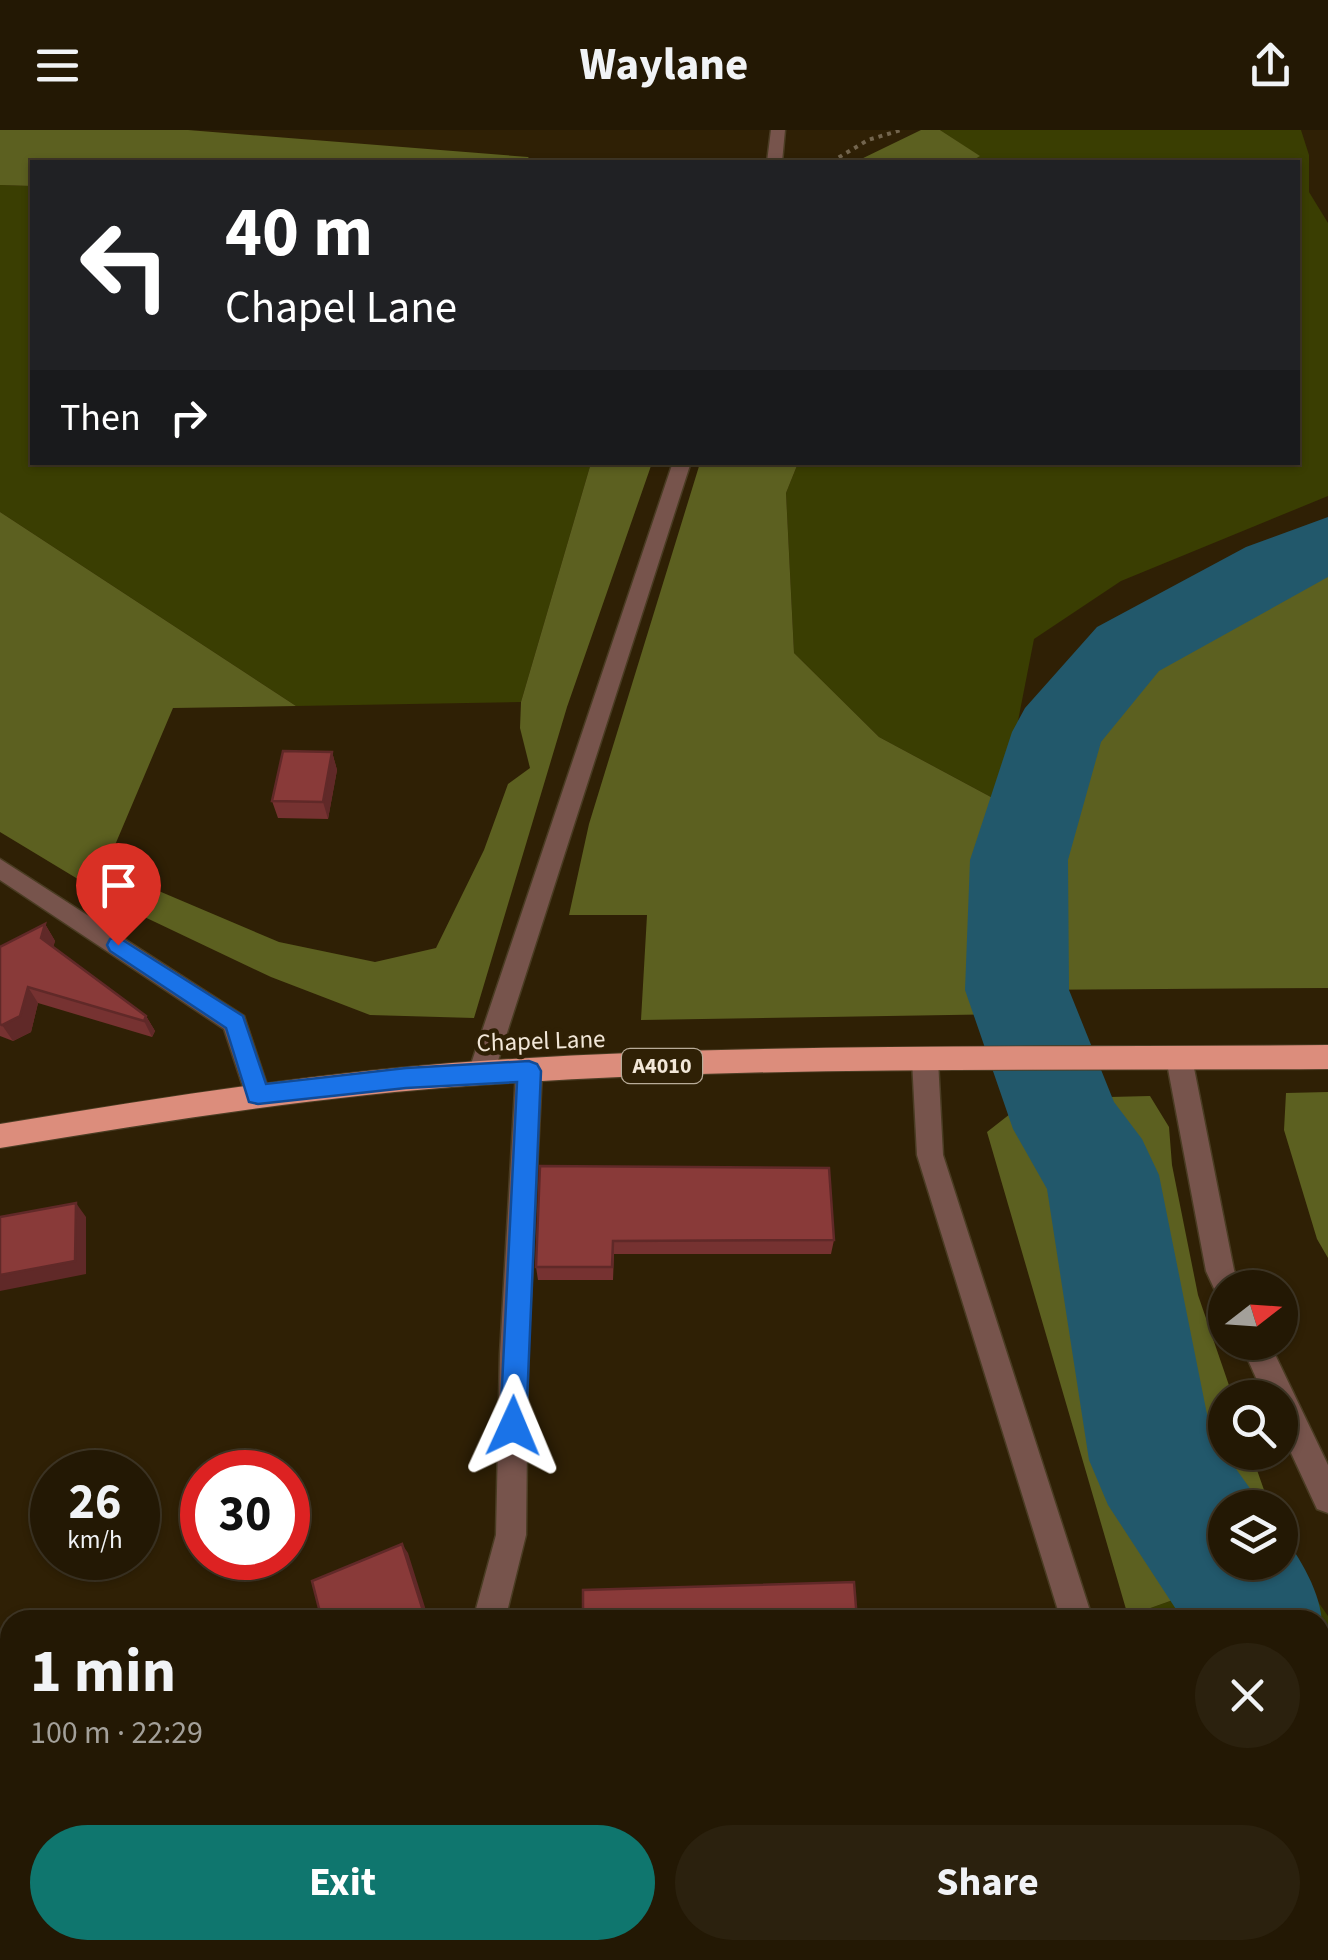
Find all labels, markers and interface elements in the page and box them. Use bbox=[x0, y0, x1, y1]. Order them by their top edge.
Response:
text: Waylane bbox=[580, 33, 748, 97]
icon: menu bbox=[30, 38, 85, 93]
icon: share bbox=[1243, 38, 1298, 93]
text: 40 m bbox=[225, 183, 373, 283]
icon: left bbox=[60, 200, 190, 330]
text: Chapel Lane bbox=[225, 276, 457, 340]
icon: right bbox=[161, 390, 216, 445]
text: Then bbox=[60, 391, 141, 445]
pin bbox=[76, 843, 161, 946]
icon: arrive bbox=[91, 858, 146, 913]
street label: Chapel Lane bbox=[476, 1021, 606, 1061]
road number: A4010 bbox=[622, 1049, 702, 1083]
north arrow bbox=[1208, 1270, 1298, 1360]
map controls bbox=[1208, 1270, 1298, 1580]
position arrow bbox=[461, 1374, 565, 1478]
button: search bbox=[1208, 1380, 1298, 1470]
speed limit sign: 30 bbox=[180, 1450, 310, 1580]
text: 26 bbox=[69, 1467, 121, 1538]
button: layers bbox=[1208, 1490, 1298, 1580]
text: km/h bbox=[67, 1522, 123, 1558]
text: 1 min bbox=[30, 1630, 176, 1715]
button: close bbox=[1195, 1643, 1300, 1748]
text: 100 m · 22:29 bbox=[30, 1710, 203, 1756]
button: Exit bbox=[30, 1825, 655, 1940]
button: Share bbox=[675, 1825, 1300, 1940]

